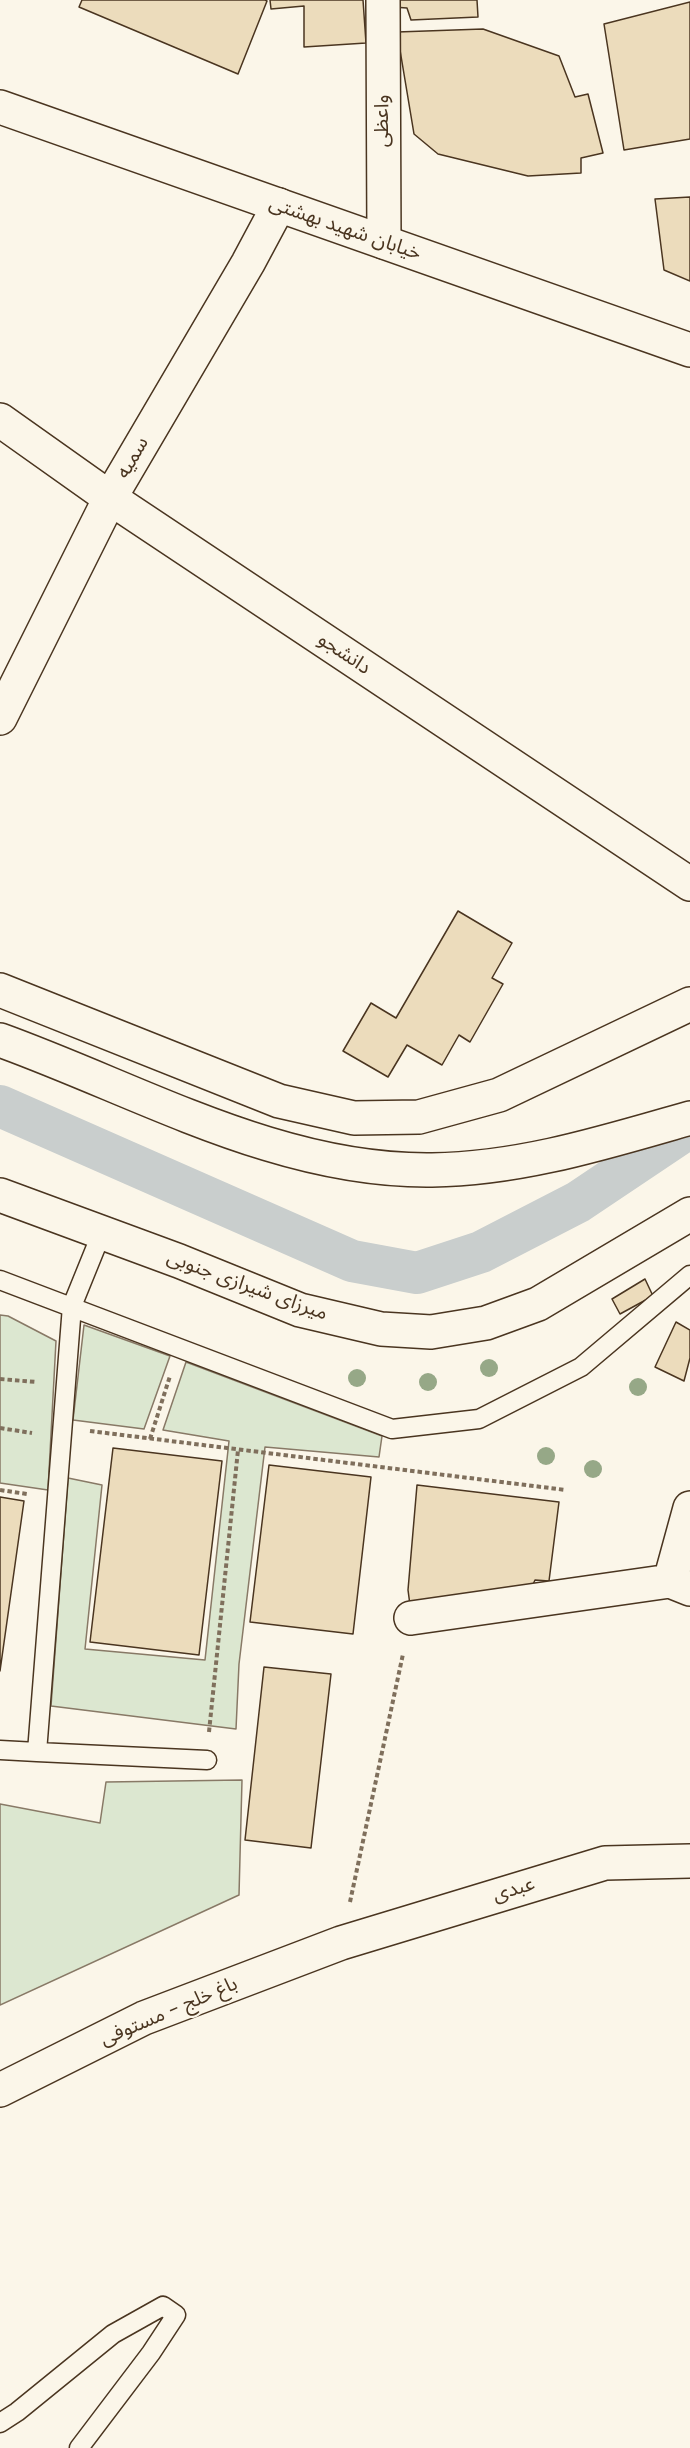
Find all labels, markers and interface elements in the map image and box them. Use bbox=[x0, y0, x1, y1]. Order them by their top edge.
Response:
street label: واعظی bbox=[371, 95, 395, 147]
street label: خیابان شهید بهشتی bbox=[266, 192, 424, 266]
street label: سمیه bbox=[112, 433, 154, 483]
street label: دانشجو bbox=[313, 628, 375, 680]
street label: میرزای شیرازی جنوبی bbox=[163, 1246, 331, 1326]
street label: عبدی bbox=[490, 1872, 538, 1908]
street label: باغ خلج - مستوفی bbox=[97, 1972, 241, 2052]

